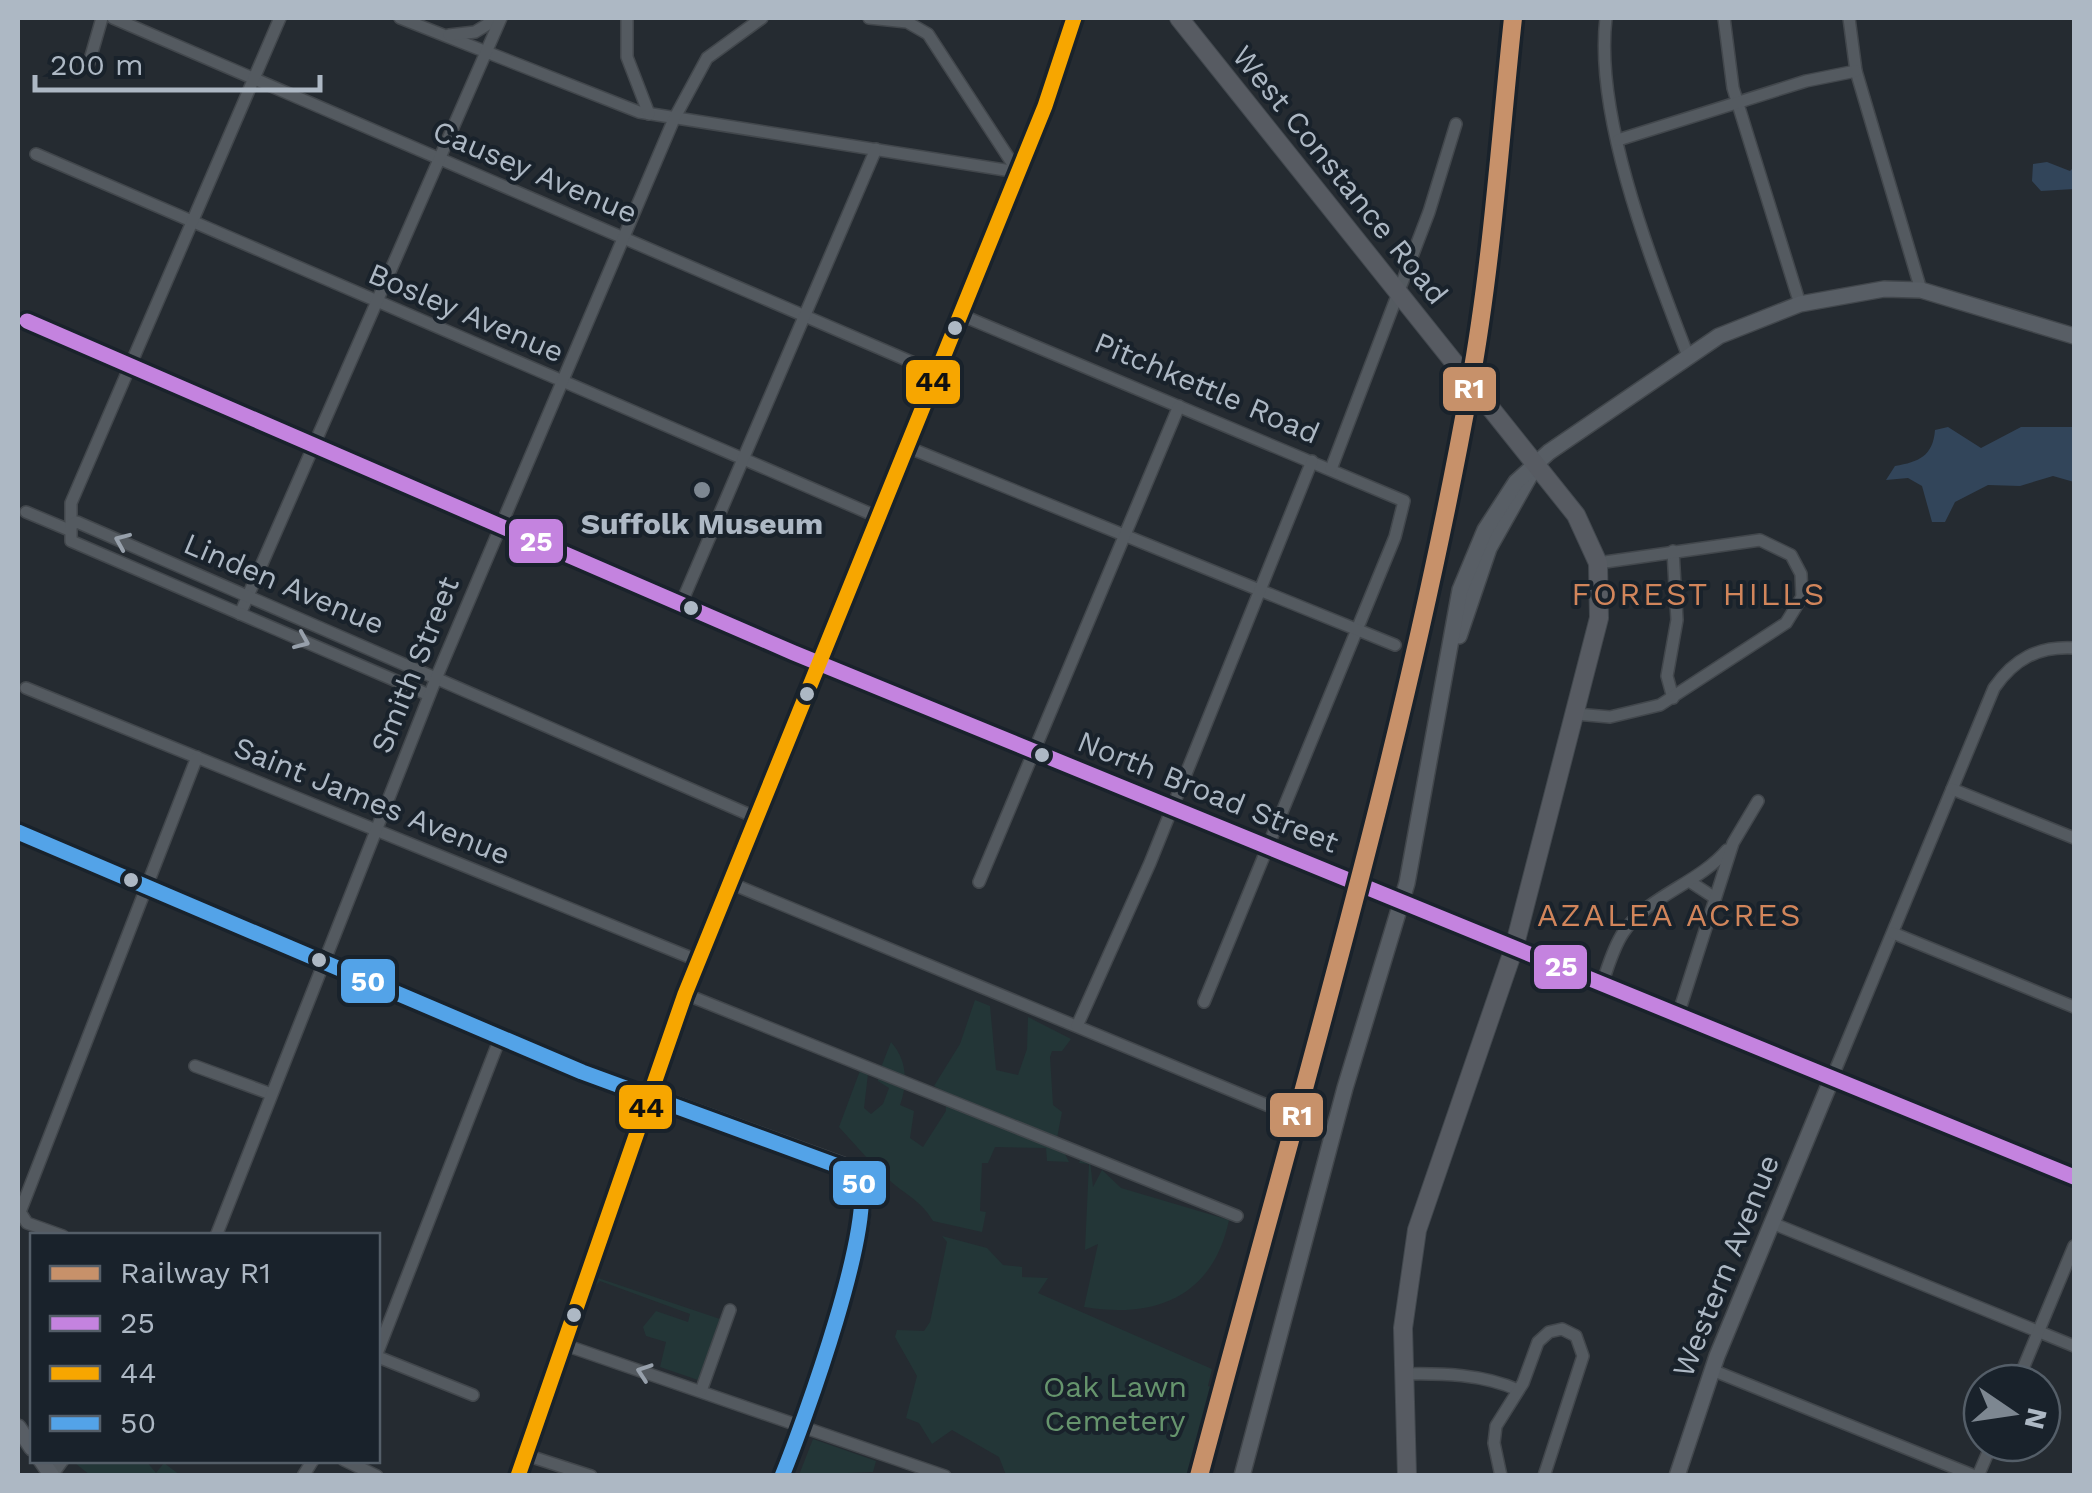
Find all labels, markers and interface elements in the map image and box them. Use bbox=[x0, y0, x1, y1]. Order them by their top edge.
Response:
scale bar bbox=[35, 30, 320, 92]
street label: West Constance Road bbox=[1225, 38, 1455, 311]
text: 200 m bbox=[50, 47, 144, 82]
street label: Causey Avenue bbox=[428, 113, 643, 230]
street label: Bosley Avenue bbox=[363, 256, 569, 369]
unlabelled marker bbox=[945, 318, 965, 338]
street label: Pitchkettle Road bbox=[1090, 324, 1325, 451]
line badge: 44 bbox=[904, 358, 962, 406]
text: 44 bbox=[915, 365, 951, 398]
line badge: R1 bbox=[1441, 365, 1498, 413]
text: R1 bbox=[1453, 372, 1485, 405]
marker: Suffolk Museum bbox=[691, 479, 713, 501]
place label: Suffolk Museum bbox=[581, 506, 823, 541]
line badge: 25 bbox=[507, 517, 565, 565]
text: 25 bbox=[519, 525, 553, 558]
street label: Linden Avenue bbox=[179, 526, 390, 642]
one-way arrow bbox=[114, 533, 132, 553]
street label: Smith Street bbox=[363, 571, 466, 758]
district label: FOREST HILLS bbox=[1571, 575, 1827, 613]
unlabelled marker bbox=[681, 598, 701, 618]
one-way arrow bbox=[292, 629, 309, 649]
unlabelled marker bbox=[797, 684, 817, 704]
street label: North Broad Street bbox=[1073, 723, 1344, 860]
street label: Saint James Avenue bbox=[229, 729, 515, 872]
unlabelled marker bbox=[1032, 745, 1052, 765]
unlabelled marker bbox=[121, 870, 141, 890]
district label: AZALEA ACRES bbox=[1537, 896, 1803, 934]
line badge: 25 bbox=[1532, 943, 1589, 991]
unlabelled marker bbox=[309, 950, 329, 970]
text: 25 bbox=[1544, 950, 1578, 983]
line badge: 50 bbox=[339, 957, 397, 1005]
text: 50 bbox=[351, 965, 385, 998]
line badge: 44 bbox=[617, 1083, 674, 1131]
text: 44 bbox=[628, 1091, 664, 1124]
line badge: R1 bbox=[1268, 1091, 1325, 1139]
text: R1 bbox=[1281, 1099, 1313, 1132]
street label: Western Avenue bbox=[1665, 1149, 1786, 1382]
line badge: 50 bbox=[831, 1159, 888, 1207]
text: 50 bbox=[842, 1167, 876, 1200]
legend bbox=[30, 1233, 380, 1463]
text: Railway R1 bbox=[120, 1255, 271, 1290]
text: 25 bbox=[120, 1305, 155, 1340]
unlabelled marker bbox=[564, 1305, 584, 1325]
text: 44 bbox=[120, 1355, 157, 1390]
one-way arrow bbox=[636, 1363, 653, 1383]
north arrow bbox=[1962, 1363, 2062, 1463]
park label: Oak Lawn Cemetery bbox=[1043, 1369, 1187, 1438]
text: 50 bbox=[120, 1405, 156, 1440]
text: N bbox=[2017, 1405, 2054, 1432]

